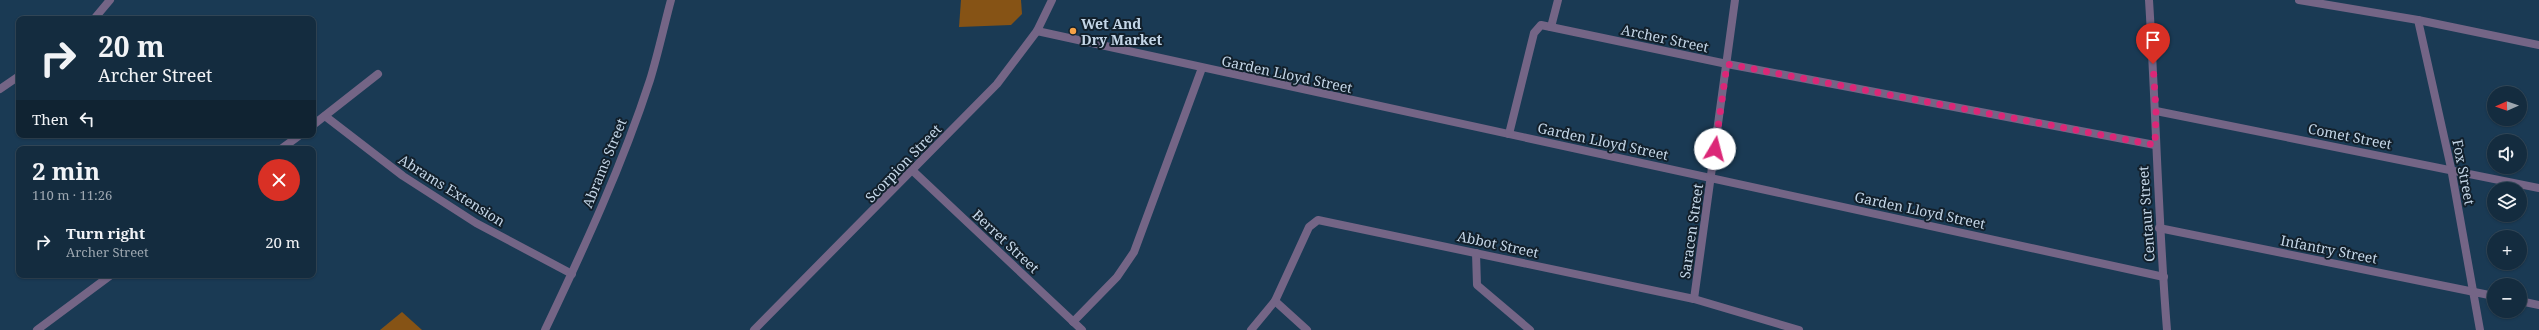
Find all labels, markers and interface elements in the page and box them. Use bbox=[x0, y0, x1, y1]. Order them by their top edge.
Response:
place label: Wet And Dry Market bbox=[1081, 14, 1163, 49]
street label: Archer Street bbox=[1619, 19, 1711, 57]
pin bbox=[2136, 23, 2170, 64]
marker: Wet And Dry Market bbox=[1068, 26, 1078, 36]
text: 20 m bbox=[98, 27, 165, 65]
icon: arrive bbox=[2142, 29, 2164, 51]
icon: right bbox=[32, 32, 84, 84]
street label: Garden Lloyd Street bbox=[1220, 51, 1354, 97]
text: Archer Street bbox=[98, 63, 212, 87]
north arrow bbox=[2487, 86, 2527, 126]
map controls bbox=[2487, 86, 2527, 318]
icon: left bbox=[76, 108, 98, 130]
text: Then bbox=[32, 109, 68, 129]
street label: Abrams Street bbox=[577, 115, 631, 211]
street label: Garden Lloyd Street bbox=[1536, 118, 1670, 164]
street label: Comet Street bbox=[2306, 119, 2394, 153]
street label: Scorpion Street bbox=[861, 120, 945, 206]
position arrow bbox=[1694, 128, 1736, 170]
button: sound bbox=[2487, 134, 2527, 174]
street label: Fox Street bbox=[2448, 138, 2480, 207]
street label: Abrams Extension bbox=[395, 150, 509, 230]
text: 2 min bbox=[32, 154, 100, 187]
button: close bbox=[258, 159, 300, 201]
street label: Centaur Street bbox=[2133, 165, 2159, 263]
street label: Saracen Street bbox=[1675, 182, 1707, 280]
button: layers bbox=[2487, 182, 2527, 222]
text: 110 m · 11:26 bbox=[32, 186, 112, 204]
street label: Garden Lloyd Street bbox=[1853, 187, 1987, 233]
street label: Berret Street bbox=[968, 205, 1044, 277]
text: Turn right bbox=[66, 223, 145, 243]
street label: Abbot Street bbox=[1456, 226, 1541, 262]
street label: Infantry Street bbox=[2279, 230, 2379, 268]
button: + bbox=[2487, 230, 2527, 270]
icon: right bbox=[32, 231, 54, 253]
text: 20 m bbox=[265, 232, 300, 252]
text: Archer Street bbox=[66, 243, 149, 261]
button: − bbox=[2487, 278, 2527, 318]

